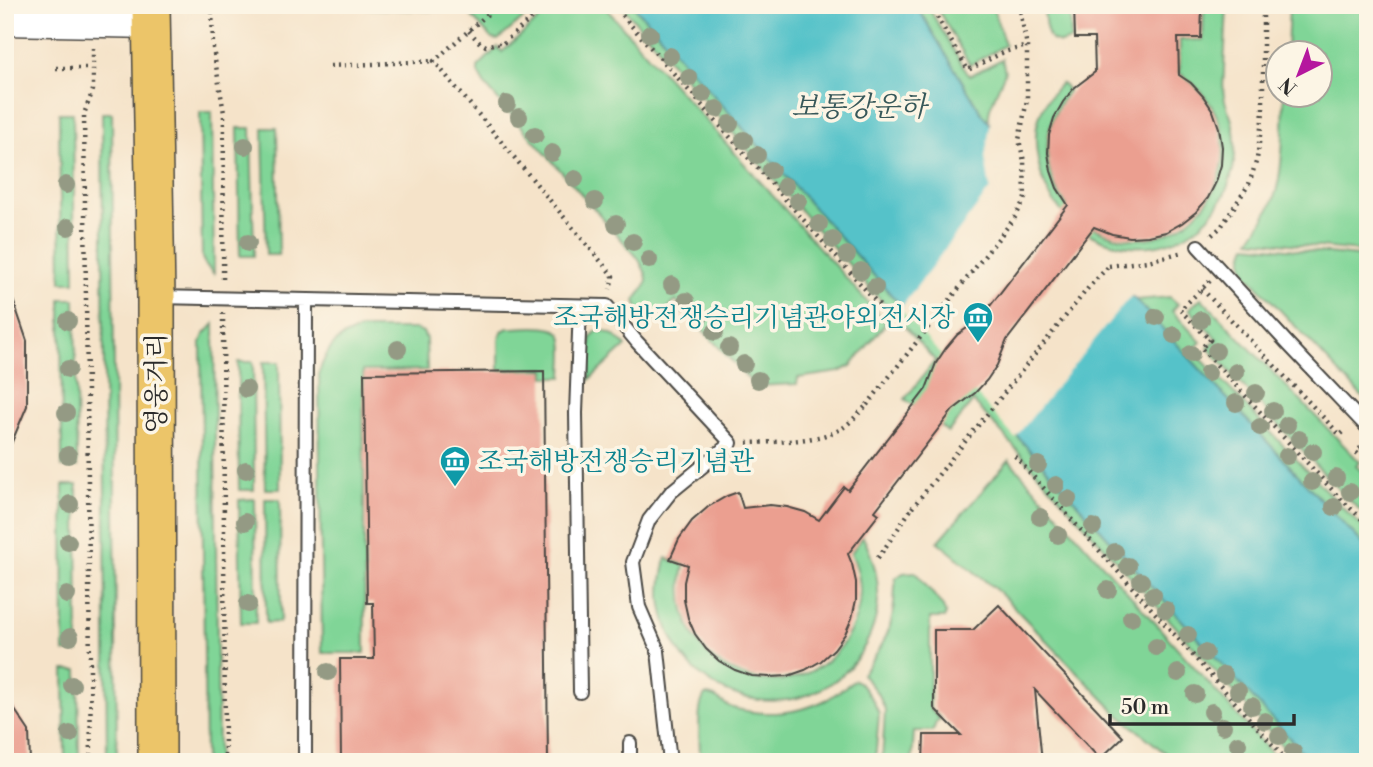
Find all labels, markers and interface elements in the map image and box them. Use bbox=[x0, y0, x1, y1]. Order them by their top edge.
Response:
north arrow bbox=[1264, 38, 1334, 108]
text: N bbox=[1275, 72, 1302, 100]
water label: 보통강운하 bbox=[791, 90, 930, 125]
museum icon: 조국해방전쟁승리기념관야외전시장 bbox=[961, 300, 995, 344]
place label: 조국해방전쟁승리기념관야외전시장 bbox=[553, 302, 955, 334]
street label: 영웅거리 bbox=[141, 333, 173, 433]
museum icon: 조국해방전쟁승리기념관 bbox=[438, 444, 472, 488]
place label: 조국해방전쟁승리기념관 bbox=[478, 446, 754, 478]
scale bar bbox=[1110, 683, 1294, 727]
text: 50 m bbox=[1121, 695, 1169, 721]

